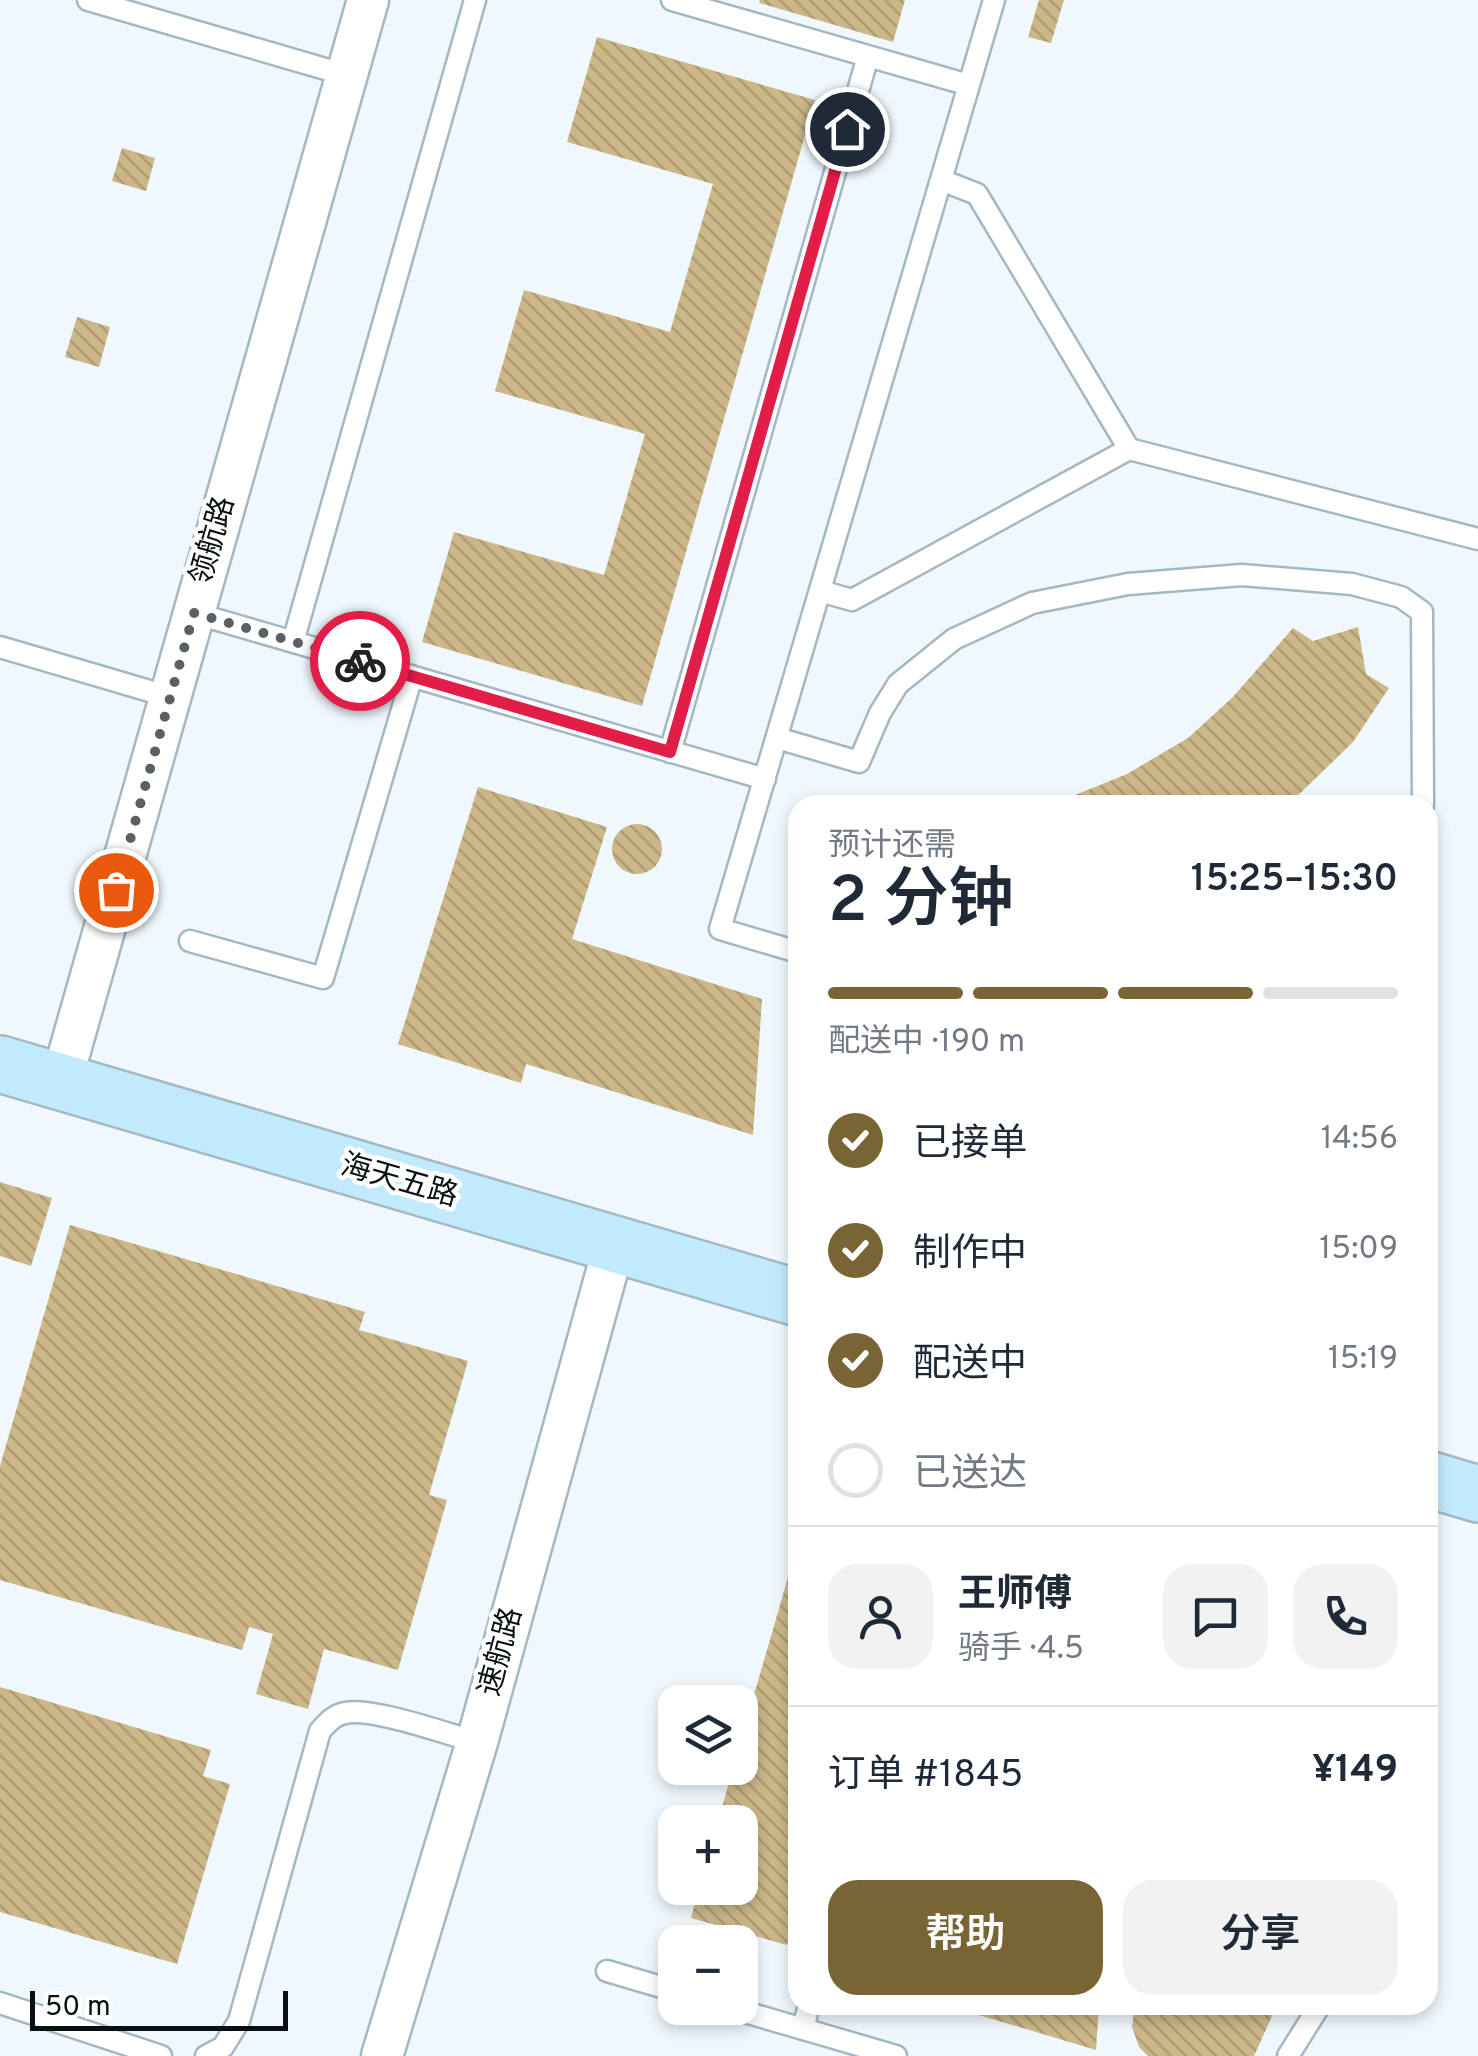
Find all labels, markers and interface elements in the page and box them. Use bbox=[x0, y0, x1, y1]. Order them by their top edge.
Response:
pin bbox=[805, 87, 890, 172]
icon: home bbox=[820, 102, 875, 157]
street label: 领航路 bbox=[184, 493, 244, 589]
courier bbox=[310, 611, 410, 711]
icon: bike bbox=[333, 634, 388, 689]
text: 预计还需 bbox=[828, 827, 956, 867]
pin bbox=[74, 848, 159, 933]
text: 15:25–15:30 bbox=[1191, 856, 1398, 905]
icon: bag bbox=[89, 863, 144, 918]
text: 2 分钟 bbox=[828, 863, 1014, 945]
text: 配送中 · 190 m bbox=[828, 1023, 1025, 1063]
icon: check bbox=[828, 1113, 883, 1168]
text: 14:56 bbox=[1321, 1120, 1398, 1160]
text: 已接单 bbox=[913, 1121, 1027, 1170]
street label: 海天五路 bbox=[336, 1148, 462, 1216]
icon: check bbox=[828, 1223, 883, 1278]
text: 15:09 bbox=[1319, 1230, 1398, 1270]
text: 制作中 bbox=[913, 1231, 1027, 1280]
icon: check bbox=[828, 1333, 883, 1388]
text: 15:19 bbox=[1328, 1340, 1398, 1380]
text: 配送中 bbox=[913, 1341, 1027, 1390]
text: 已送达 bbox=[913, 1451, 1027, 1500]
button: person bbox=[828, 1564, 933, 1669]
button: chat bbox=[1163, 1564, 1268, 1669]
button: phone bbox=[1293, 1564, 1398, 1669]
text: 王师傅 bbox=[958, 1572, 1072, 1621]
street label: 速航路 bbox=[472, 1604, 532, 1700]
text: 骑手 · 4.5 bbox=[958, 1630, 1084, 1670]
map controls bbox=[658, 1685, 758, 2025]
button: layers bbox=[658, 1685, 758, 1785]
text: ¥149 bbox=[1312, 1747, 1398, 1796]
text: 订单 #1845 bbox=[828, 1752, 1023, 1801]
button: + bbox=[658, 1805, 758, 1905]
button: 帮助 bbox=[828, 1880, 1103, 1995]
button: 分享 bbox=[1123, 1880, 1398, 1995]
button: − bbox=[658, 1925, 758, 2025]
scale bar bbox=[30, 1986, 288, 2030]
text: 50 m bbox=[45, 1990, 111, 2026]

